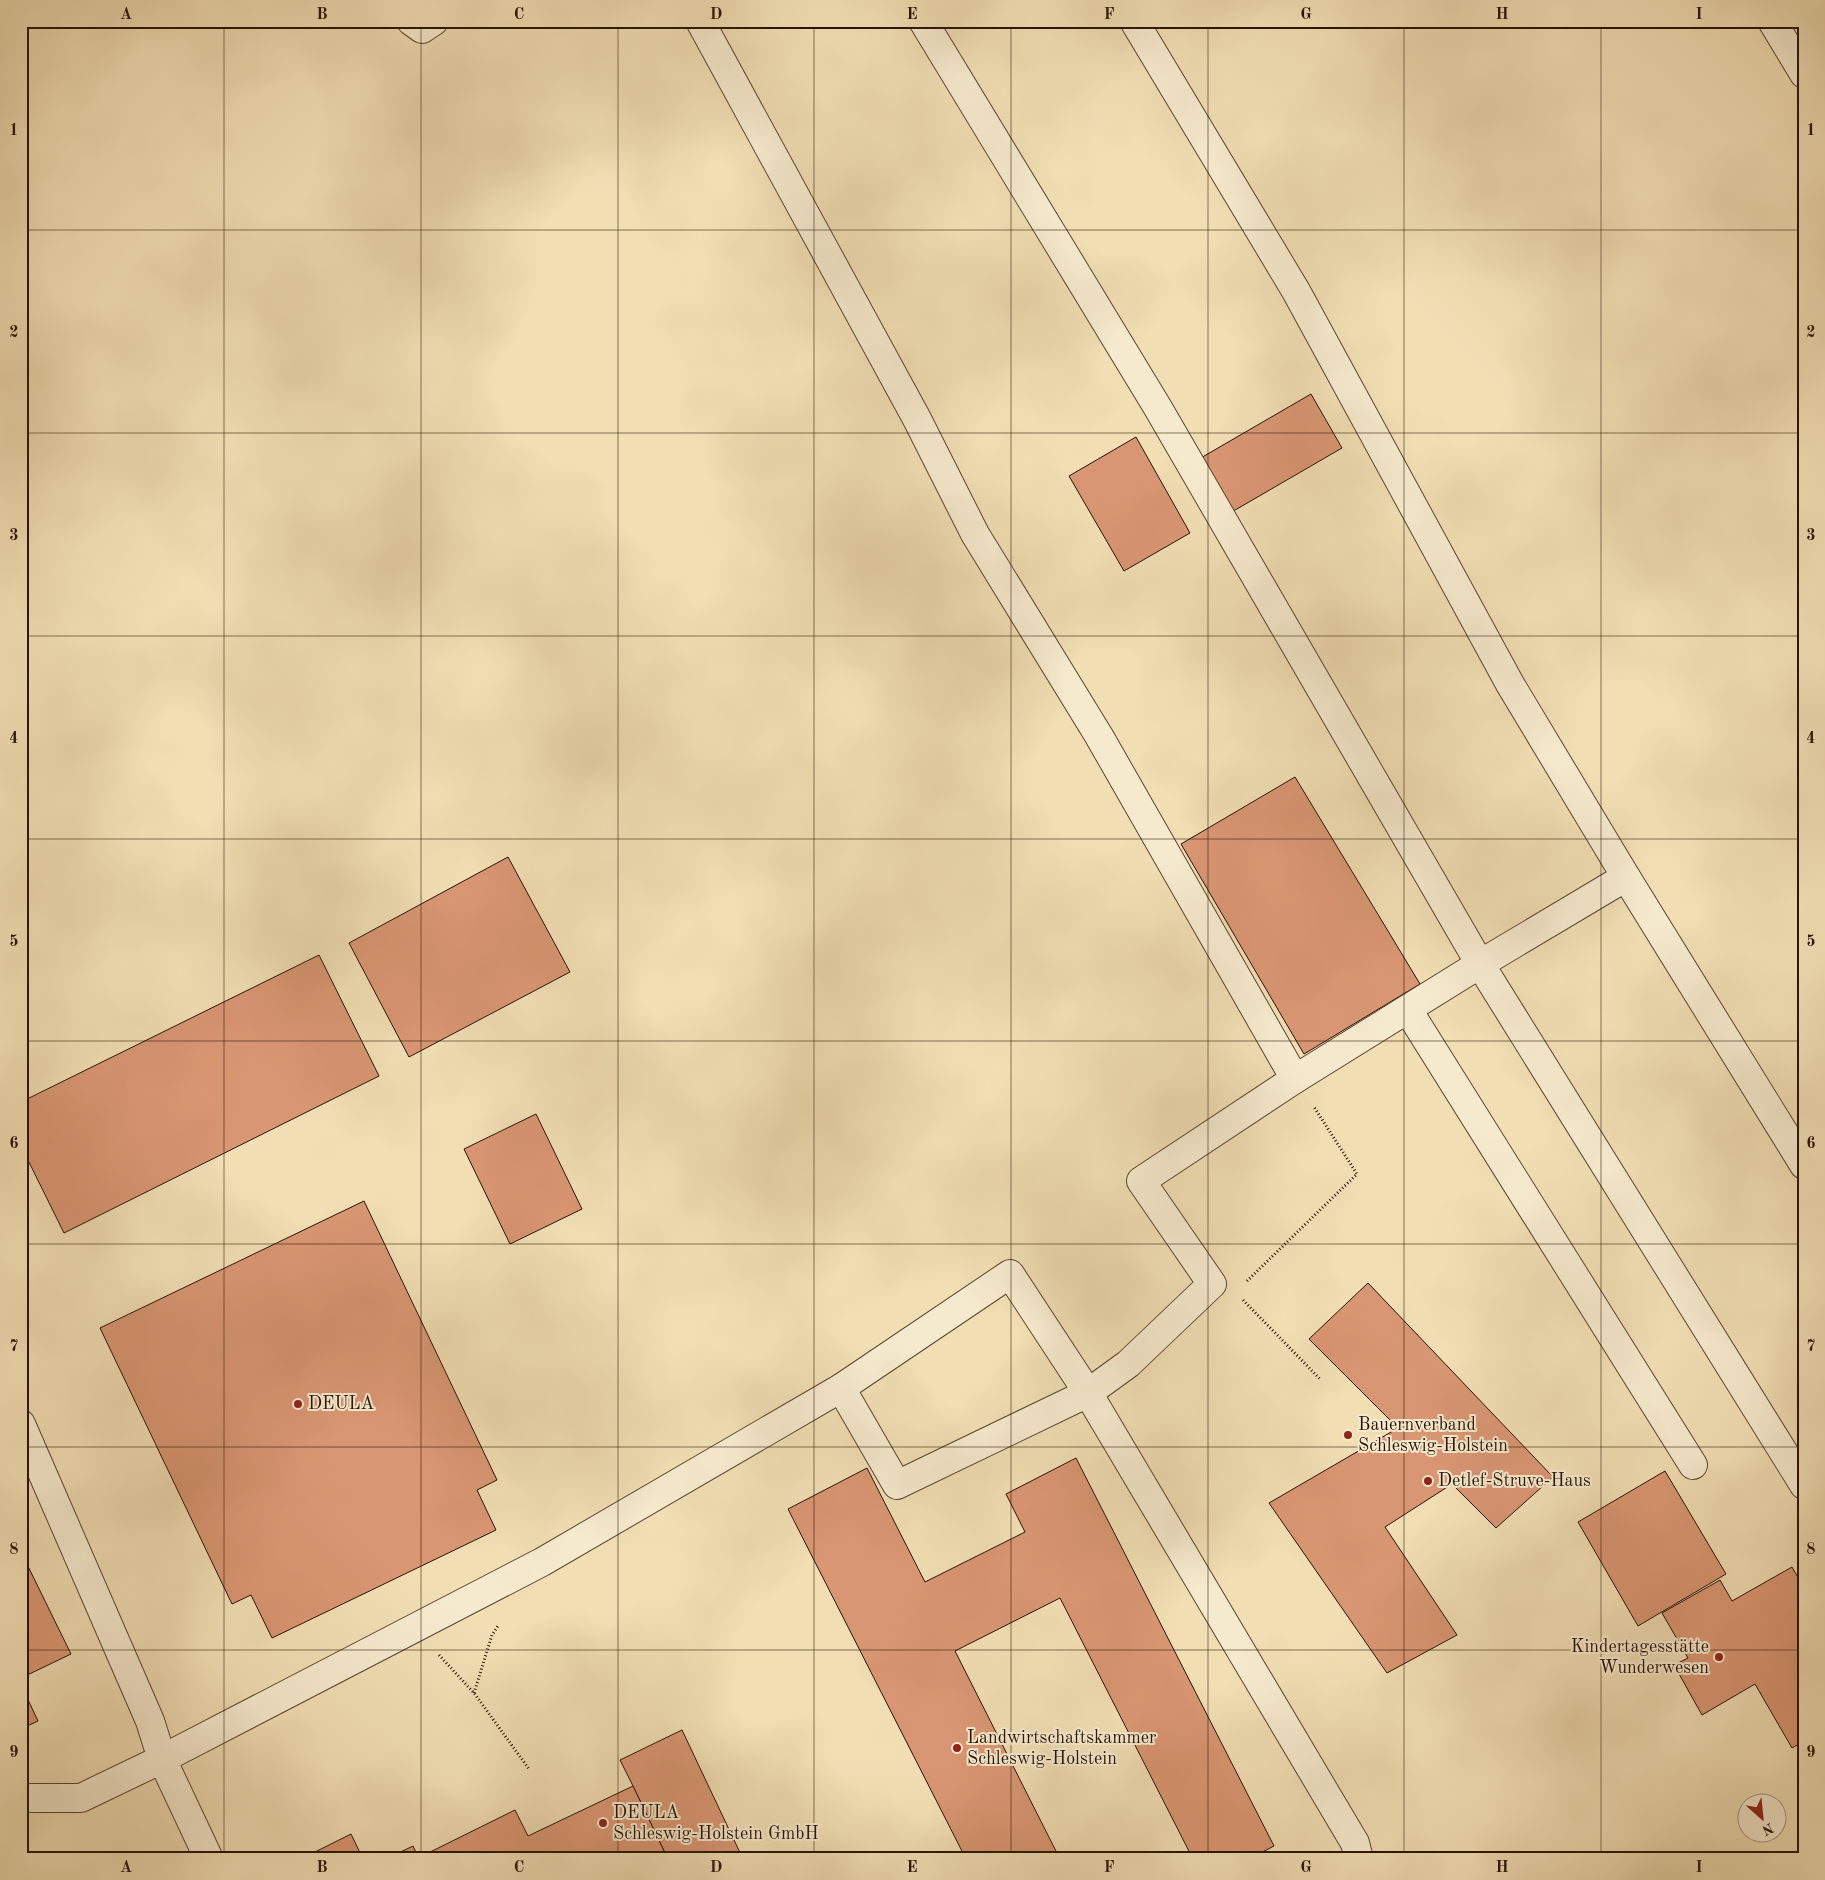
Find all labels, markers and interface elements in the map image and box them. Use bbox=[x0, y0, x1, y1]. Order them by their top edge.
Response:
text: A bbox=[120, 7, 132, 23]
text: B bbox=[316, 7, 328, 23]
text: C bbox=[514, 7, 524, 23]
text: D bbox=[710, 7, 722, 23]
text: E bbox=[906, 7, 918, 23]
text: F bbox=[1104, 7, 1115, 23]
text: G bbox=[1300, 7, 1312, 23]
text: H bbox=[1495, 7, 1509, 23]
text: I bbox=[1695, 7, 1703, 23]
text: 1 bbox=[9, 123, 19, 139]
text: 1 bbox=[1806, 123, 1816, 139]
text: 2 bbox=[9, 325, 19, 341]
text: 2 bbox=[1806, 325, 1816, 341]
text: 3 bbox=[9, 528, 19, 544]
text: 3 bbox=[1806, 528, 1816, 544]
text: 4 bbox=[9, 731, 19, 747]
text: 4 bbox=[1806, 731, 1816, 747]
text: 5 bbox=[9, 934, 19, 950]
text: 5 bbox=[1806, 934, 1816, 950]
text: 6 bbox=[9, 1136, 19, 1152]
text: 6 bbox=[1806, 1136, 1816, 1152]
text: 7 bbox=[9, 1339, 19, 1355]
text: 7 bbox=[1806, 1339, 1816, 1355]
place label: DEULA bbox=[308, 1395, 375, 1413]
marker: DEULA bbox=[292, 1398, 304, 1410]
place label: Bauernverband Schleswig-Holstein bbox=[1358, 1416, 1508, 1455]
marker: Bauernverband Schleswig-Holstein bbox=[1342, 1429, 1354, 1441]
place label: Detlef-Struve-Haus bbox=[1438, 1472, 1591, 1490]
marker: Detlef-Struve-Haus bbox=[1422, 1475, 1434, 1487]
text: 8 bbox=[9, 1542, 19, 1558]
text: 8 bbox=[1806, 1542, 1816, 1558]
place label: Kindertagesstätte Wunderwesen bbox=[1571, 1638, 1709, 1677]
marker: Kindertagesstätte Wunderwesen bbox=[1713, 1651, 1725, 1663]
place label: Landwirtschaftskammer Schleswig-Holstein bbox=[967, 1729, 1157, 1768]
marker: Landwirtschaftskammer Schleswig-Holstein bbox=[951, 1742, 963, 1754]
text: 9 bbox=[9, 1745, 19, 1761]
text: 9 bbox=[1806, 1745, 1816, 1761]
north arrow bbox=[1738, 1792, 1788, 1842]
place label: DEULA Schleswig-Holstein GmbH bbox=[613, 1804, 819, 1843]
marker: DEULA Schleswig-Holstein GmbH bbox=[597, 1817, 609, 1829]
text: N bbox=[1759, 1820, 1775, 1837]
text: A bbox=[120, 1860, 132, 1876]
text: B bbox=[316, 1860, 328, 1876]
text: C bbox=[514, 1860, 524, 1876]
text: D bbox=[710, 1860, 722, 1876]
text: E bbox=[906, 1860, 918, 1876]
text: F bbox=[1104, 1860, 1115, 1876]
text: G bbox=[1300, 1860, 1312, 1876]
text: H bbox=[1495, 1860, 1509, 1876]
text: I bbox=[1695, 1860, 1703, 1876]

